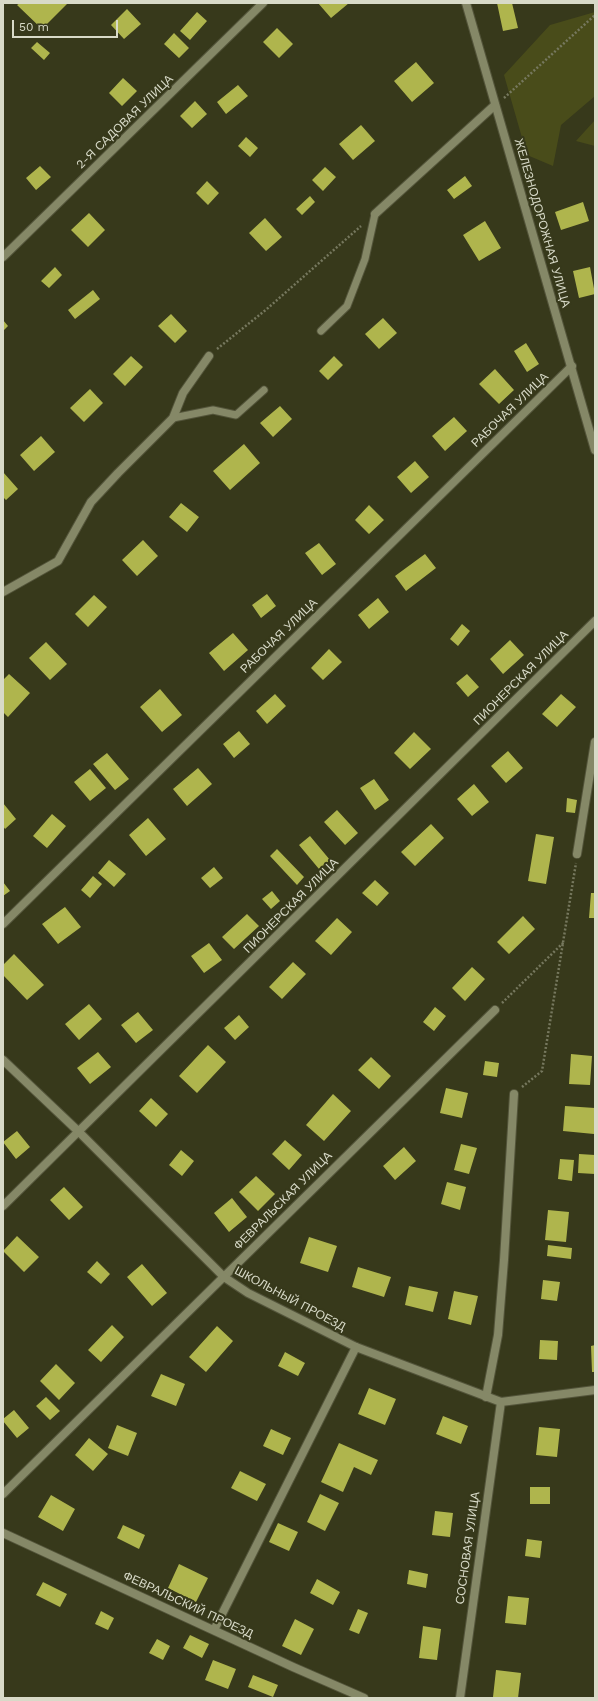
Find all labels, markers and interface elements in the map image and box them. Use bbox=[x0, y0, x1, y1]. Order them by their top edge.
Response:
scale bar bbox=[14, 12, 120, 38]
text: 50 m bbox=[19, 20, 49, 34]
street label: 2-Я САДОВАЯ УЛИЦА bbox=[74, 72, 176, 172]
street label: ЖЕЛЕЗНОДОРОЖНАЯ УЛИЦА bbox=[511, 137, 573, 309]
street label: РАБОЧАЯ УЛИЦА bbox=[469, 370, 551, 450]
street label: РАБОЧАЯ УЛИЦА bbox=[238, 596, 320, 676]
street label: ПИОНЕРСКАЯ УЛИЦА bbox=[471, 628, 571, 728]
street label: ПИОНЕРСКАЯ УЛИЦА bbox=[241, 856, 341, 956]
street label: ФЕВРАЛЬСКАЯ УЛИЦА bbox=[231, 1149, 335, 1253]
street label: ШКОЛЬНЫЙ ПРОЕЗД bbox=[232, 1264, 348, 1334]
street label: СОСНОВАЯ УЛИЦА bbox=[453, 1491, 483, 1605]
street label: ФЕВРАЛЬСКИЙ ПРОЕЗД bbox=[121, 1568, 255, 1642]

